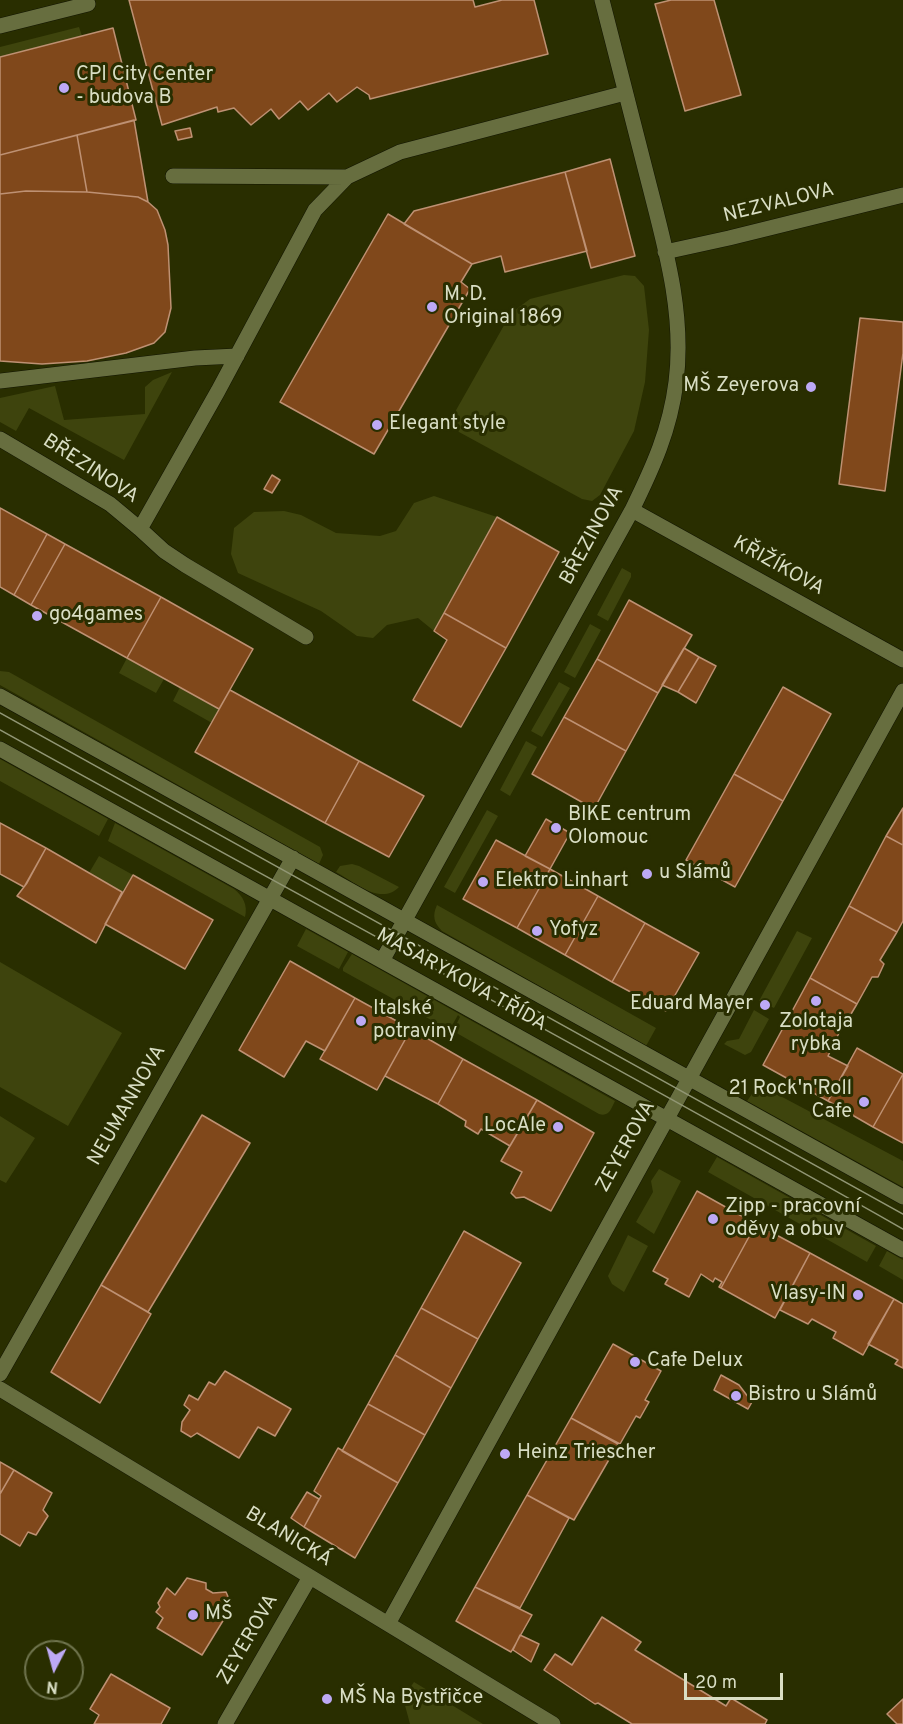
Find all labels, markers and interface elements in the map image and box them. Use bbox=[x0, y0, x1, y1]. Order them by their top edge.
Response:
place label: CPI City Center - budova B bbox=[76, 64, 213, 111]
marker: CPI City Center - budova B bbox=[57, 81, 71, 95]
street label: NEZVALOVA bbox=[721, 179, 837, 229]
place label: M. D. Original 1869 bbox=[444, 284, 562, 331]
marker: M. D. Original 1869 bbox=[425, 300, 439, 314]
place label: MŠ Zeyerova bbox=[683, 375, 799, 399]
marker: MŠ Zeyerova bbox=[804, 380, 818, 394]
place label: Elegant style bbox=[389, 413, 506, 437]
marker: Elegant style bbox=[370, 418, 384, 432]
street label: BŘEZINOVA bbox=[38, 430, 142, 510]
street label: BŘEZINOVA bbox=[556, 482, 630, 590]
street label: KŘIŽÍKOVA bbox=[728, 532, 828, 602]
place label: go4games bbox=[49, 604, 143, 628]
marker: go4games bbox=[30, 609, 44, 623]
place label: BIKE centrum Olomouc bbox=[568, 804, 691, 851]
marker: BIKE centrum Olomouc bbox=[549, 821, 563, 835]
place label: u Slámů bbox=[659, 862, 731, 886]
marker: u Slámů bbox=[640, 867, 654, 881]
place label: Elektro Linhart bbox=[495, 870, 629, 894]
marker: Elektro Linhart bbox=[476, 875, 490, 889]
place label: Yofyz bbox=[549, 919, 598, 943]
street label: MASARYKOVA TŘÍDA bbox=[372, 924, 550, 1038]
marker: Yofyz bbox=[530, 924, 544, 938]
place label: Eduard Mayer bbox=[630, 993, 753, 1017]
marker: Zolotaja rybka bbox=[809, 994, 823, 1008]
place label: Italské potraviny bbox=[373, 998, 457, 1045]
marker: Eduard Mayer bbox=[758, 998, 772, 1012]
place label: Zolotaja rybka bbox=[779, 1011, 853, 1058]
marker: Italské potraviny bbox=[354, 1014, 368, 1028]
street label: NEUMANNOVA bbox=[84, 1041, 172, 1171]
place label: 21 Rock'n'Roll Cafe bbox=[728, 1078, 852, 1125]
marker: 21 Rock'n'Roll Cafe bbox=[857, 1095, 871, 1109]
street label: ZEYEROVA bbox=[592, 1097, 662, 1197]
place label: LocAle bbox=[484, 1115, 546, 1139]
marker: LocAle bbox=[551, 1120, 565, 1134]
place label: Zipp - pracovní oděvy a obuv bbox=[725, 1196, 860, 1243]
marker: Zipp - pracovní oděvy a obuv bbox=[706, 1212, 720, 1226]
place label: Vlasy-IN bbox=[770, 1283, 846, 1307]
marker: Vlasy-IN bbox=[851, 1288, 865, 1302]
place label: Cafe Delux bbox=[647, 1350, 743, 1374]
marker: Cafe Delux bbox=[628, 1355, 642, 1369]
place label: Bistro u Slámů bbox=[748, 1384, 877, 1408]
marker: Bistro u Slámů bbox=[729, 1389, 743, 1403]
place label: Heinz Triescher bbox=[517, 1442, 656, 1466]
marker: Heinz Triescher bbox=[498, 1447, 512, 1461]
street label: BLANICKÁ bbox=[240, 1503, 336, 1573]
street label: ZEYEROVA bbox=[213, 1590, 285, 1690]
place label: MŠ bbox=[205, 1603, 233, 1627]
marker: MŠ bbox=[186, 1608, 200, 1622]
north arrow bbox=[24, 1640, 84, 1700]
scale bar bbox=[687, 1661, 786, 1699]
text: 20 m bbox=[695, 1672, 737, 1695]
text: N bbox=[46, 1675, 59, 1696]
place label: MŠ Na Bystřičce bbox=[339, 1687, 483, 1711]
marker: MŠ Na Bystřičce bbox=[320, 1692, 334, 1706]

